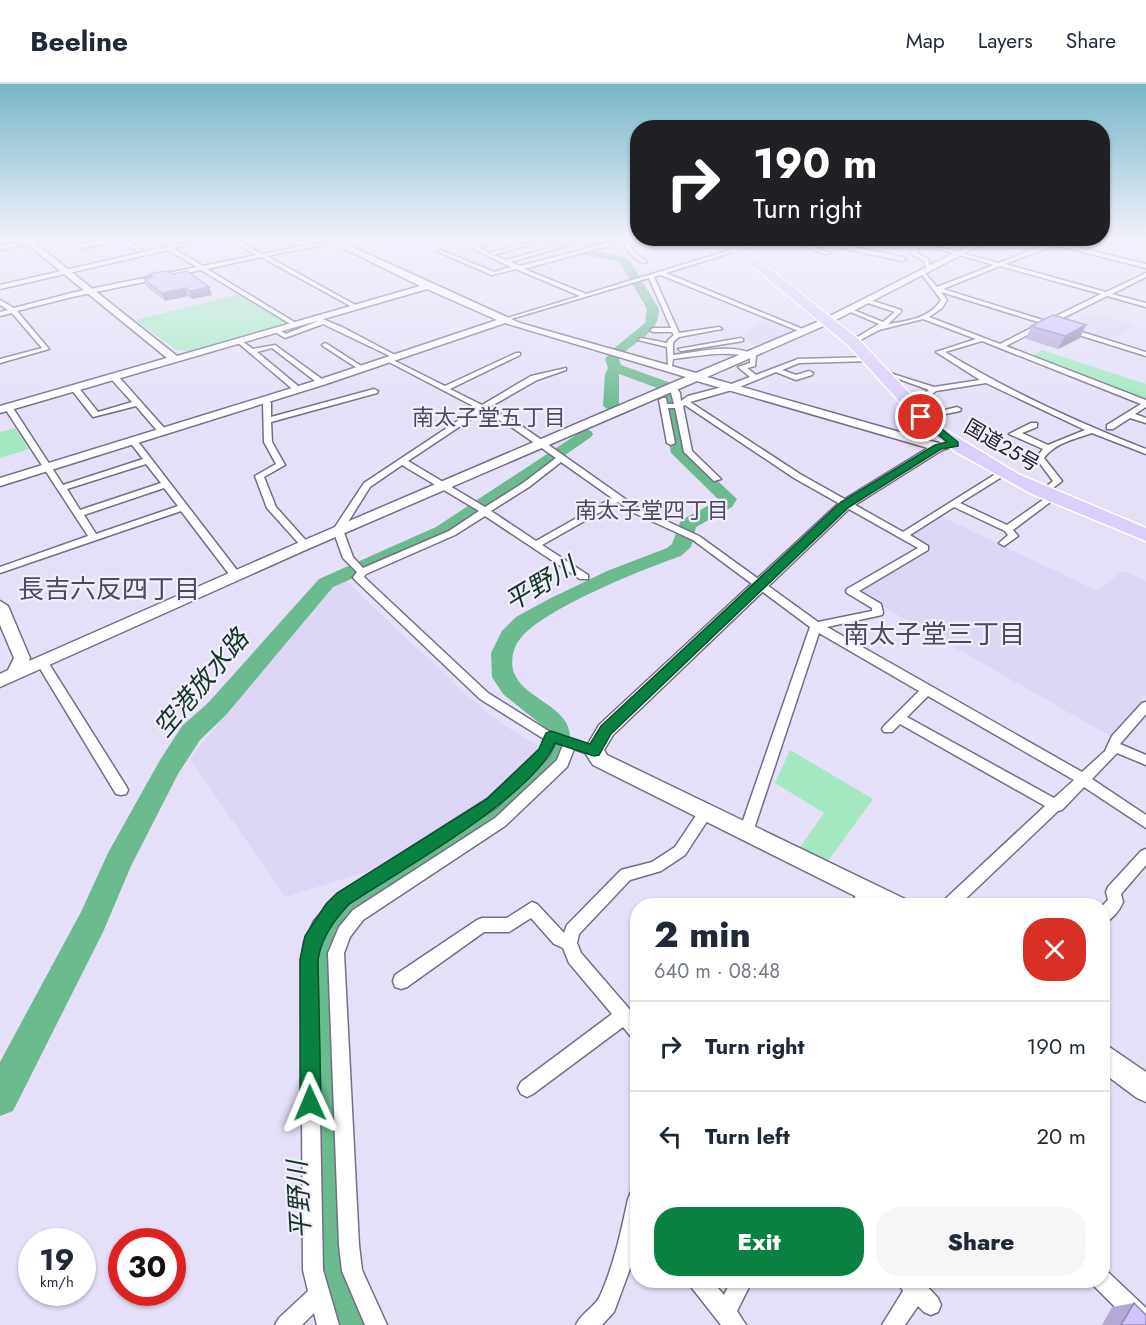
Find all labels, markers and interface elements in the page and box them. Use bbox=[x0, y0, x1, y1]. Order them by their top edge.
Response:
text: Beeline bbox=[30, 21, 128, 62]
text: Map bbox=[906, 26, 945, 56]
text: Layers bbox=[978, 26, 1033, 56]
text: Share bbox=[1066, 26, 1116, 56]
text: 190 m bbox=[753, 133, 877, 194]
icon: right bbox=[654, 144, 732, 222]
text: Turn right bbox=[753, 189, 861, 228]
pin bbox=[895, 391, 946, 442]
icon: arrive bbox=[904, 400, 937, 433]
district label: 南太子堂五丁目 bbox=[412, 401, 566, 433]
street label: 国道25号 bbox=[959, 412, 1045, 479]
district label: 南太子堂四丁目 bbox=[575, 494, 729, 526]
water label: 平野川 bbox=[497, 546, 586, 620]
district label: 長吉六反四丁目 bbox=[18, 570, 200, 608]
district label: 南太子堂三丁目 bbox=[843, 615, 1025, 653]
water label: 空港放水路 bbox=[145, 619, 259, 745]
text: 2 min bbox=[654, 908, 751, 960]
button: close bbox=[1023, 918, 1086, 981]
text: 640 m · 08:48 bbox=[654, 957, 780, 986]
icon: right bbox=[654, 1030, 687, 1063]
text: Turn right bbox=[705, 1030, 805, 1062]
text: 190 m bbox=[1026, 1030, 1086, 1062]
position arrow bbox=[278, 1071, 342, 1135]
icon: left bbox=[654, 1120, 687, 1153]
text: Turn left bbox=[705, 1120, 790, 1152]
text: 20 m bbox=[1037, 1120, 1086, 1152]
water label: 平野川 bbox=[278, 1157, 320, 1240]
button: Exit bbox=[654, 1207, 864, 1276]
button: Share bbox=[876, 1207, 1086, 1276]
speed limit sign: 30 bbox=[108, 1228, 186, 1306]
text: 19 bbox=[39, 1238, 75, 1281]
text: km/h bbox=[40, 1271, 74, 1293]

